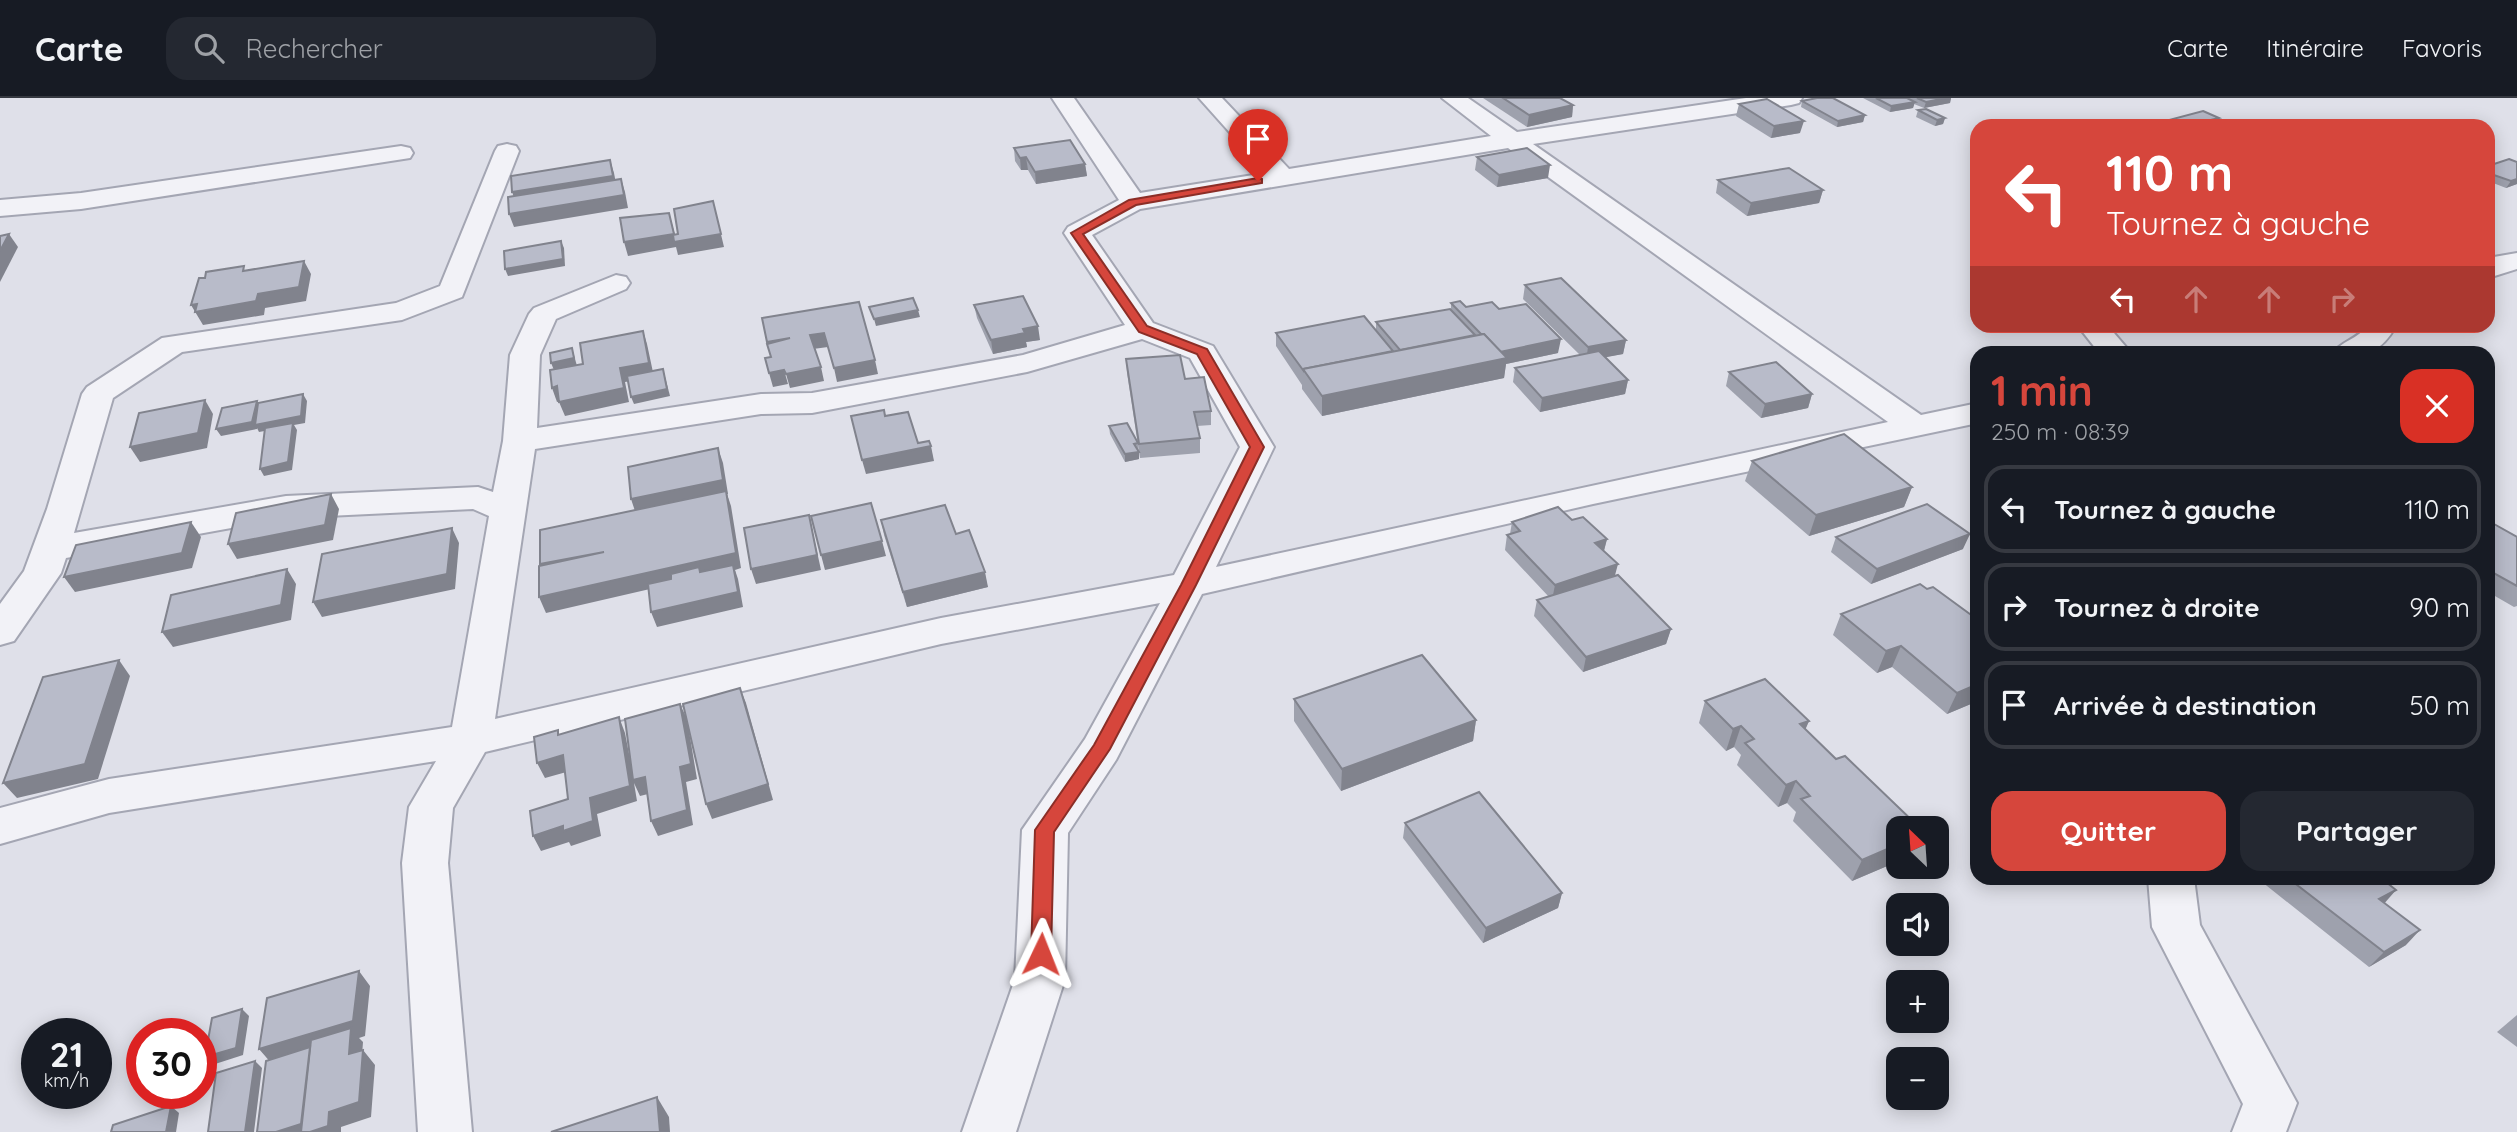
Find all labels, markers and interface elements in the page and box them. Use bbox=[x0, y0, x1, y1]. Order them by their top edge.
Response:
search box bbox=[166, 17, 656, 80]
text: Carte bbox=[35, 28, 124, 69]
icon: search bbox=[190, 29, 228, 67]
text: Rechercher bbox=[246, 32, 383, 65]
text: Carte bbox=[2167, 33, 2228, 63]
text: Itinéraire bbox=[2266, 33, 2364, 63]
text: Favoris bbox=[2402, 33, 2482, 63]
pin bbox=[1228, 109, 1288, 181]
icon: arrive bbox=[1239, 120, 1277, 158]
text: 110 m bbox=[2106, 142, 2233, 203]
icon: left bbox=[1991, 147, 2082, 238]
text: Tournez à gauche bbox=[2106, 203, 2370, 243]
icon: left bbox=[2104, 280, 2142, 318]
icon: ahead bbox=[2177, 280, 2215, 318]
icon: ahead bbox=[2250, 280, 2288, 318]
icon: right bbox=[2323, 280, 2361, 318]
text: 1 min bbox=[1991, 364, 2093, 417]
button: close bbox=[2400, 369, 2474, 443]
text: 250 m · 08:39 bbox=[1991, 417, 2130, 446]
icon: left bbox=[1995, 490, 2033, 528]
text: Tournez à gauche bbox=[2054, 493, 2276, 526]
text: 110 m bbox=[2404, 493, 2470, 526]
icon: right bbox=[1995, 588, 2033, 626]
text: Tournez à droite bbox=[2054, 591, 2259, 624]
text: 90 m bbox=[2409, 591, 2470, 624]
icon: arrive bbox=[1995, 686, 2033, 724]
text: Arrivée à destination bbox=[2054, 689, 2317, 722]
text: 50 m bbox=[2410, 689, 2470, 722]
button: Quitter bbox=[1991, 791, 2226, 871]
button: Partager bbox=[2240, 791, 2474, 871]
north arrow bbox=[1886, 816, 1950, 878]
map controls bbox=[1886, 816, 1949, 1110]
button: sound bbox=[1886, 893, 1949, 956]
position arrow bbox=[1004, 917, 1078, 991]
button: + bbox=[1886, 970, 1949, 1033]
speed limit sign: 30 bbox=[126, 1018, 217, 1109]
text: 21 bbox=[50, 1032, 83, 1076]
button: − bbox=[1886, 1047, 1949, 1110]
text: km/h bbox=[44, 1069, 89, 1092]

